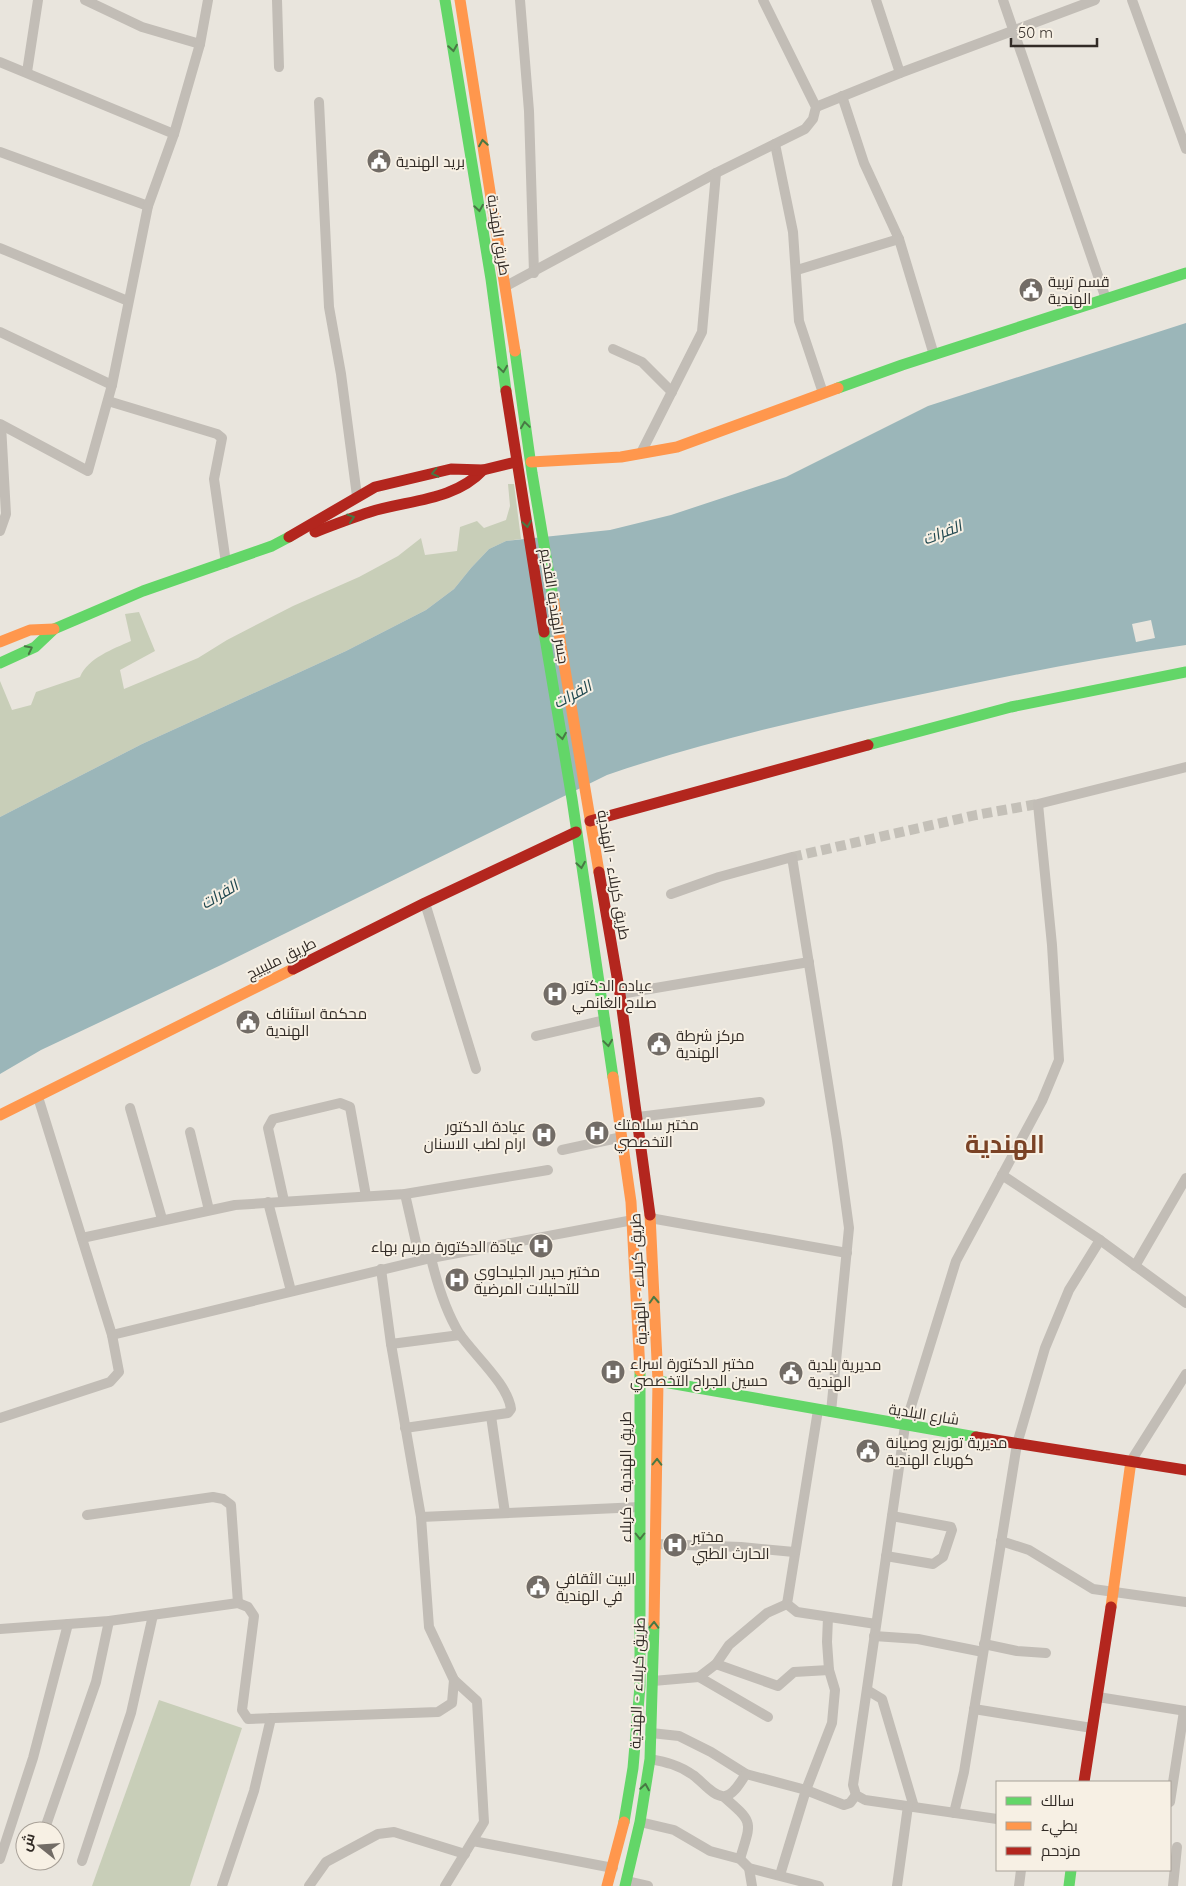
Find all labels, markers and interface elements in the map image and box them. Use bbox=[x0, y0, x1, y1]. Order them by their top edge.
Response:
scale bar bbox=[1011, 15, 1097, 47]
text: 50 m bbox=[1018, 23, 1053, 42]
one-way arrow bbox=[447, 44, 457, 52]
one-way arrow bbox=[478, 139, 488, 147]
public building icon: بريد الهندية bbox=[366, 148, 392, 174]
place label: بريد الهندية bbox=[396, 152, 465, 172]
street label: طريق الهندية bbox=[482, 193, 515, 277]
one-way arrow bbox=[474, 204, 484, 213]
place label: قسم تربية الهندية bbox=[1048, 272, 1110, 309]
public building icon: قسم تربية الهندية bbox=[1018, 277, 1044, 303]
one-way arrow bbox=[498, 365, 508, 373]
one-way arrow bbox=[521, 420, 531, 429]
one-way arrow bbox=[430, 467, 439, 478]
one-way arrow bbox=[346, 514, 355, 524]
water label: الفرات bbox=[919, 515, 966, 549]
one-way arrow bbox=[521, 520, 531, 529]
street label: جسر الهندية القديم bbox=[536, 547, 573, 665]
one-way arrow bbox=[24, 645, 33, 655]
water label: الفرات bbox=[549, 675, 596, 712]
one-way arrow bbox=[556, 732, 566, 741]
street label: طريق كربلاء - الهندية bbox=[592, 809, 635, 942]
one-way arrow bbox=[576, 861, 586, 869]
water label: الفرات bbox=[196, 874, 243, 913]
street label: طريق مليبيج bbox=[243, 933, 320, 985]
place label: عياده الدكتور صلاح الغانمي bbox=[571, 976, 657, 1015]
hospital icon: عياده الدكتور صلاح الغانمي bbox=[542, 981, 568, 1007]
place label: محكمة استئناف الهندية bbox=[266, 1004, 367, 1041]
public building icon: محكمة استئناف الهندية bbox=[235, 1009, 261, 1035]
place label: مركز شرطة الهندية bbox=[676, 1026, 745, 1063]
public building icon: مركز شرطة الهندية bbox=[646, 1031, 672, 1057]
one-way arrow bbox=[602, 1039, 613, 1047]
place label: مختبر سلامتك التخصصي bbox=[614, 1115, 699, 1154]
place label: عيادة الدكتور ارام لطب الاسنان bbox=[424, 1117, 526, 1154]
hospital icon: مختبر سلامتك التخصصي bbox=[584, 1120, 610, 1146]
hospital icon: عيادة الدكتور ارام لطب الاسنان bbox=[531, 1122, 557, 1148]
district label: الهندية bbox=[965, 1128, 1045, 1160]
street label: طريق كربلاء - الهندية bbox=[625, 1213, 652, 1345]
hospital icon: عيادة الدكتورة مريم بهاء bbox=[528, 1233, 554, 1259]
place label: عيادة الدكتورة مريم بهاء bbox=[371, 1237, 524, 1257]
place label: مختبر حيدر الجليحاوي للتحليلات المرضية bbox=[474, 1262, 600, 1298]
hospital icon: مختبر حيدر الجليحاوي للتحليلات المرضية bbox=[444, 1267, 470, 1293]
one-way arrow bbox=[649, 1296, 659, 1304]
place label: مختبر الدكتورة اسراء حسين الجراح التخصصي bbox=[630, 1354, 768, 1393]
place label: مديرية بلدية الهندية bbox=[808, 1355, 881, 1392]
hospital icon: مختبر الدكتورة اسراء حسين الجراح التخصصي bbox=[600, 1359, 626, 1385]
public building icon: مديرية بلدية الهندية bbox=[778, 1360, 804, 1386]
street label: شارع البلدية bbox=[887, 1399, 961, 1431]
street label: طريق الهندية - كربلاء bbox=[616, 1411, 636, 1543]
place label: مديرية توزيع وصيانة كهرباء الهندية bbox=[886, 1433, 1008, 1470]
public building icon: مديرية توزيع وصيانة كهرباء الهندية bbox=[855, 1438, 881, 1464]
one-way arrow bbox=[652, 1458, 662, 1466]
place label: مختبر الحارث الطبي bbox=[691, 1527, 770, 1566]
one-way arrow bbox=[635, 1532, 645, 1540]
hospital icon: مختبر الحارث الطبي bbox=[662, 1532, 688, 1558]
place label: البيت الثقافي في الهندية bbox=[556, 1569, 635, 1608]
public building icon: البيت الثقافي في الهندية bbox=[525, 1574, 551, 1600]
street label: طريق كربلاء - الهندية bbox=[625, 1617, 650, 1749]
one-way arrow bbox=[649, 1621, 660, 1629]
legend bbox=[996, 1781, 1171, 1871]
one-way arrow bbox=[640, 1783, 650, 1791]
text: سالك bbox=[1041, 1791, 1074, 1810]
text: بطيء bbox=[1041, 1816, 1078, 1838]
north arrow bbox=[15, 1821, 65, 1871]
text: ش bbox=[16, 1831, 39, 1853]
text: مزدحم bbox=[1041, 1841, 1081, 1861]

